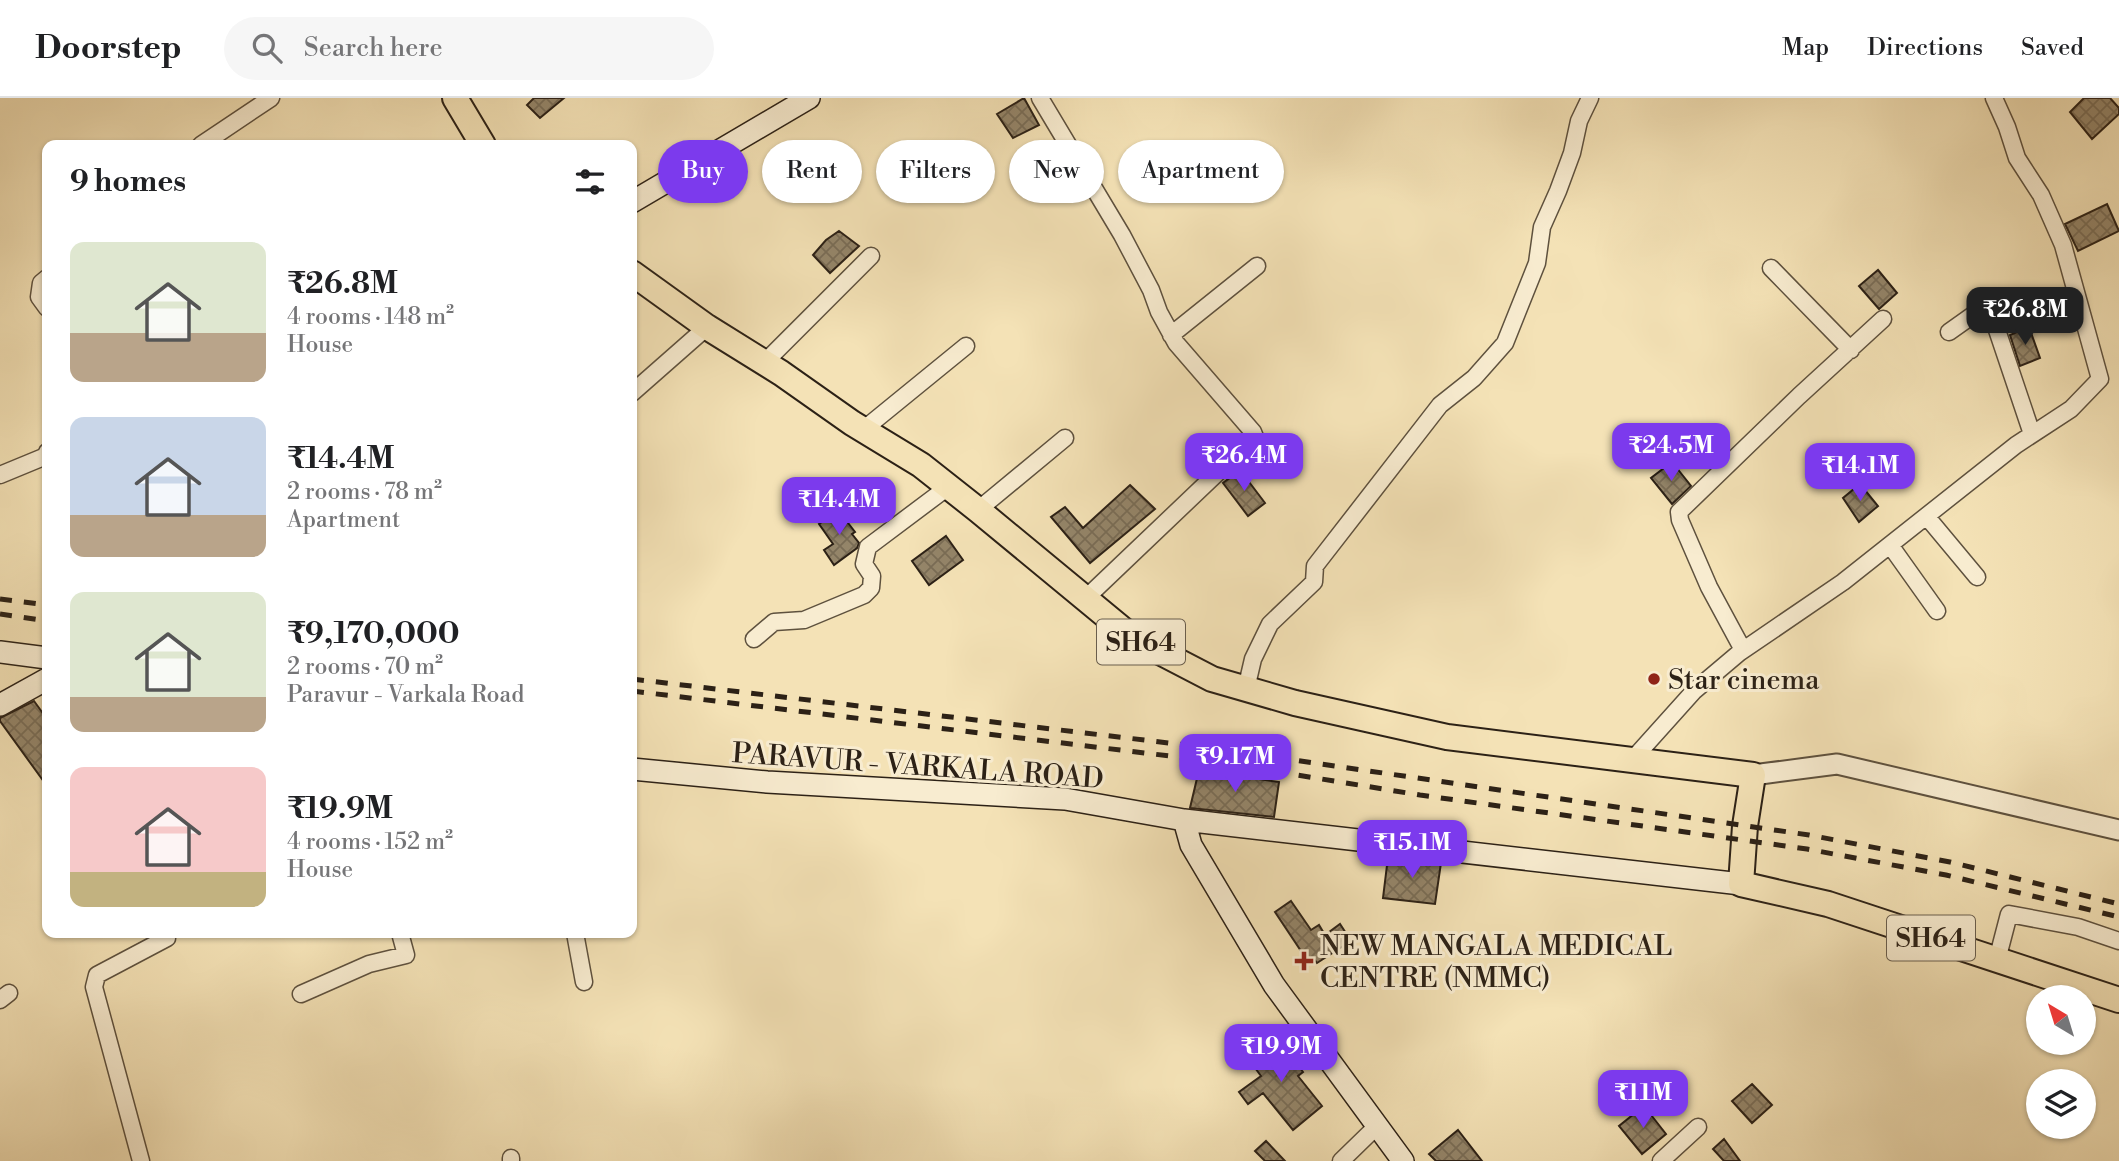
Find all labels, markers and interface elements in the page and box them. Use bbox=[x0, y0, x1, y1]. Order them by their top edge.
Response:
search box bbox=[224, 17, 714, 80]
text: Doorstep bbox=[35, 28, 182, 69]
icon: search bbox=[248, 29, 286, 67]
text: Search here bbox=[304, 32, 443, 64]
text: Map bbox=[1782, 33, 1829, 63]
text: Directions bbox=[1867, 33, 1983, 63]
text: Saved bbox=[2021, 33, 2084, 63]
chip: Buy bbox=[658, 140, 748, 203]
chip: Rent bbox=[762, 140, 862, 203]
chip: Filters bbox=[876, 140, 995, 203]
chip: New bbox=[1009, 140, 1104, 203]
chip: Apartment bbox=[1118, 140, 1284, 203]
text: 9 homes bbox=[70, 163, 186, 201]
icon: filters bbox=[571, 163, 609, 201]
text: ₹26.8M bbox=[287, 265, 398, 303]
icon: home bbox=[126, 270, 210, 354]
pin: ₹26.8M bbox=[1968, 288, 2082, 347]
text: ₹26.8M bbox=[1982, 296, 2068, 324]
text: 4 rooms · 148 m² bbox=[287, 303, 454, 331]
text: House bbox=[287, 331, 353, 359]
pin: ₹24.5M bbox=[1614, 424, 1728, 483]
text: ₹24.5M bbox=[1628, 432, 1714, 460]
pin: ₹26.4M bbox=[1187, 434, 1301, 493]
text: ₹14.4M bbox=[287, 440, 394, 478]
text: ₹26.4M bbox=[1201, 442, 1287, 470]
pin: ₹14.1M bbox=[1803, 444, 1917, 503]
icon: home bbox=[126, 445, 210, 529]
text: ₹14.1M bbox=[1821, 452, 1899, 480]
text: 2 rooms · 78 m² bbox=[287, 478, 442, 506]
pin: ₹14.4M bbox=[782, 478, 896, 537]
text: ₹14.4M bbox=[798, 486, 880, 514]
text: Apartment bbox=[287, 506, 400, 534]
text: ₹9,170,000 bbox=[287, 615, 460, 653]
icon: home bbox=[126, 620, 210, 704]
road number: SH64 bbox=[1097, 620, 1185, 664]
text: 2 rooms · 70 m² bbox=[287, 653, 443, 681]
place label: Star cinema bbox=[1668, 663, 1820, 698]
marker: Star cinema bbox=[1646, 671, 1662, 687]
text: Paravur - Varkala Road bbox=[287, 681, 524, 709]
pin: ₹9.17M bbox=[1178, 734, 1292, 794]
street label: PARAVUR - VARKALA ROAD bbox=[731, 736, 1105, 797]
text: ₹9.17M bbox=[1195, 743, 1275, 771]
text: ₹19.9M bbox=[287, 790, 393, 828]
icon: home bbox=[126, 795, 210, 879]
pin: ₹15.1M bbox=[1355, 820, 1469, 880]
text: 4 rooms · 152 m² bbox=[287, 828, 453, 856]
text: ₹15.1M bbox=[1373, 829, 1451, 857]
text: House bbox=[287, 856, 353, 884]
road number: SH64 bbox=[1887, 916, 1975, 960]
place label: NEW MANGALA MEDICAL CENTRE (NMMC) bbox=[1320, 929, 1672, 996]
marker: NEW MANGALA MEDICAL CENTRE (NMMC) bbox=[1294, 951, 1314, 971]
north arrow bbox=[2026, 985, 2096, 1055]
map controls bbox=[2026, 985, 2096, 1139]
pin: ₹19.9M bbox=[1224, 1024, 1338, 1084]
text: ₹19.9M bbox=[1240, 1033, 1322, 1061]
button: layers bbox=[2026, 1069, 2096, 1139]
pin: ₹11M bbox=[1602, 1070, 1684, 1130]
text: ₹11M bbox=[1614, 1079, 1672, 1107]

